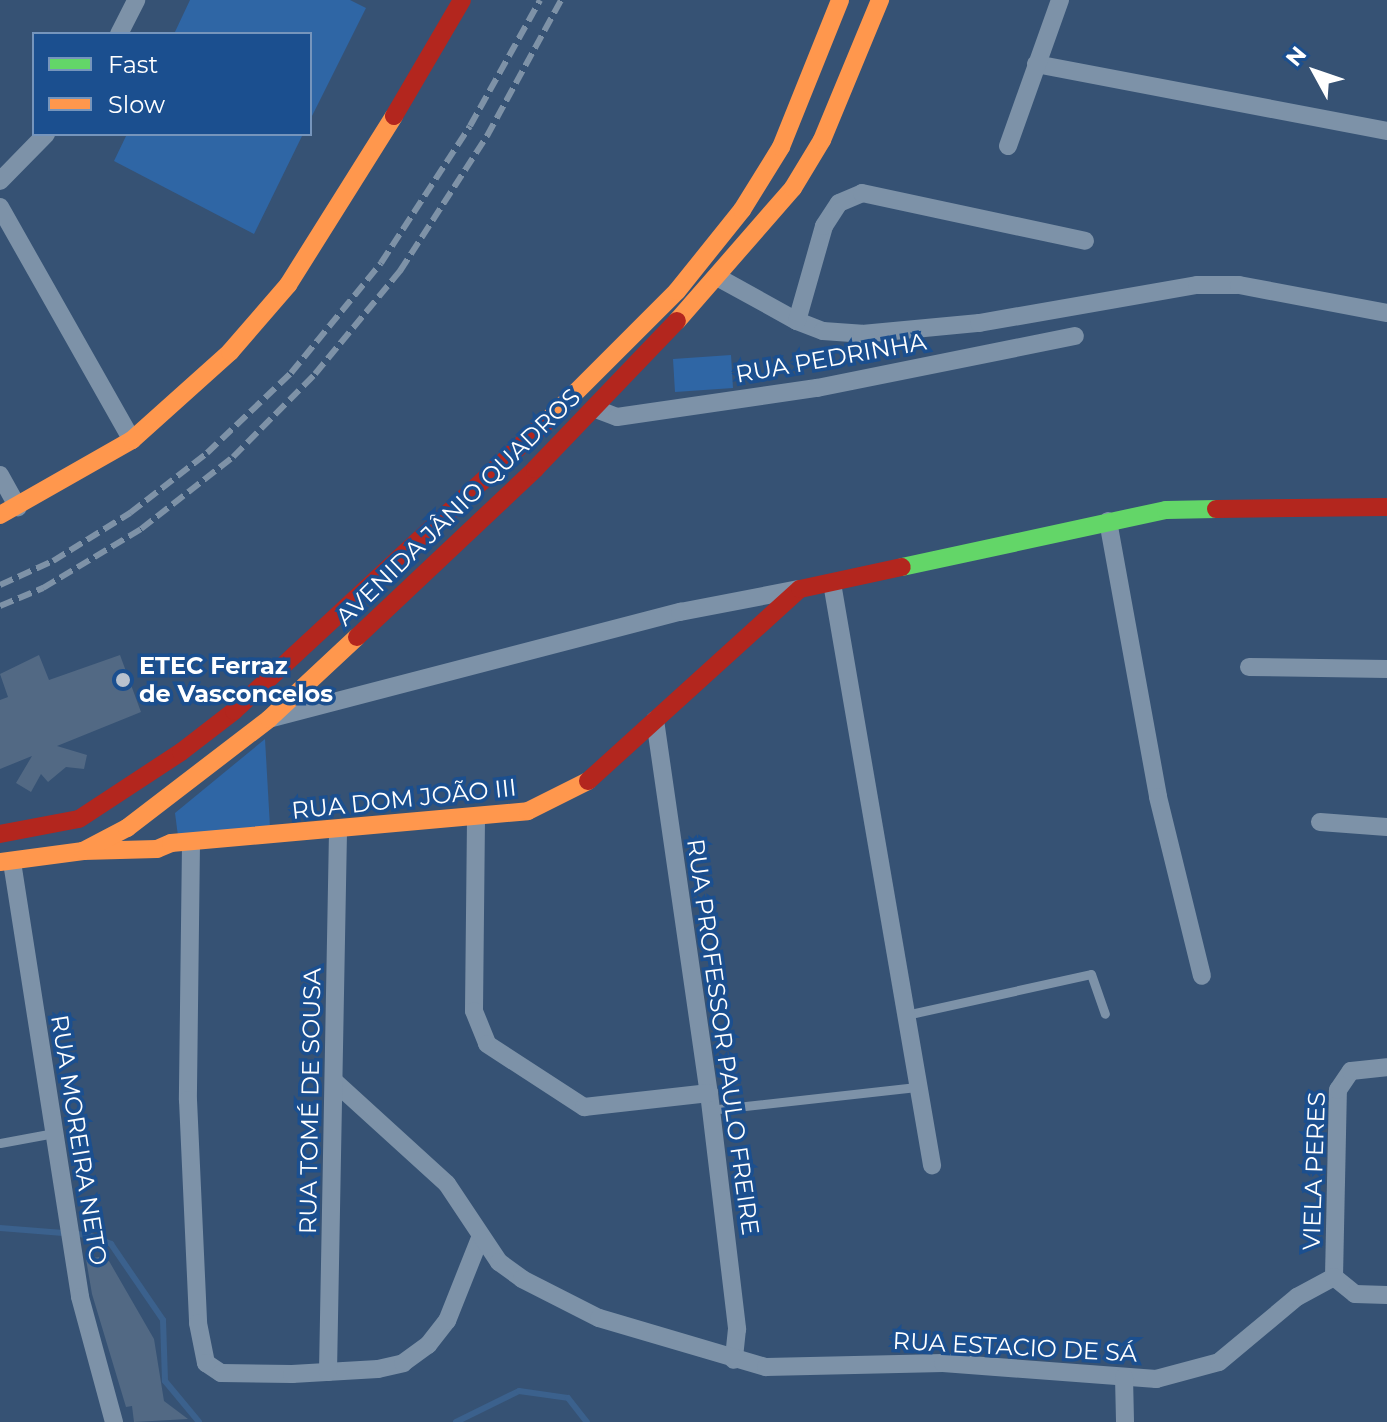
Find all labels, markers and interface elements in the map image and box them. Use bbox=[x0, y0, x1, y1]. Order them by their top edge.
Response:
legend bbox=[32, 32, 312, 136]
north arrow bbox=[1275, 32, 1355, 112]
text: N bbox=[1280, 41, 1312, 72]
text: Fast bbox=[108, 50, 158, 79]
text: Slow bbox=[108, 90, 165, 119]
street label: RUA PEDRINHA bbox=[733, 327, 929, 389]
street label: AVENIDA JÂNIO QUADROS bbox=[330, 382, 586, 632]
place label: ETEC Ferraz de Vasconcelos bbox=[139, 652, 333, 708]
marker: ETEC Ferraz de Vasconcelos bbox=[114, 671, 132, 689]
street label: RUA DOM JOÃO III bbox=[290, 773, 518, 825]
street label: RUA PROFESSOR PAULO FREIRE bbox=[681, 837, 765, 1237]
street label: RUA TOMÉ DE SOUSA bbox=[293, 968, 327, 1234]
street label: RUA MOREIRA NETO bbox=[45, 1013, 113, 1267]
street label: VIELA PERES bbox=[1297, 1091, 1331, 1251]
street label: RUA ESTACIO DE SÁ bbox=[892, 1326, 1138, 1368]

